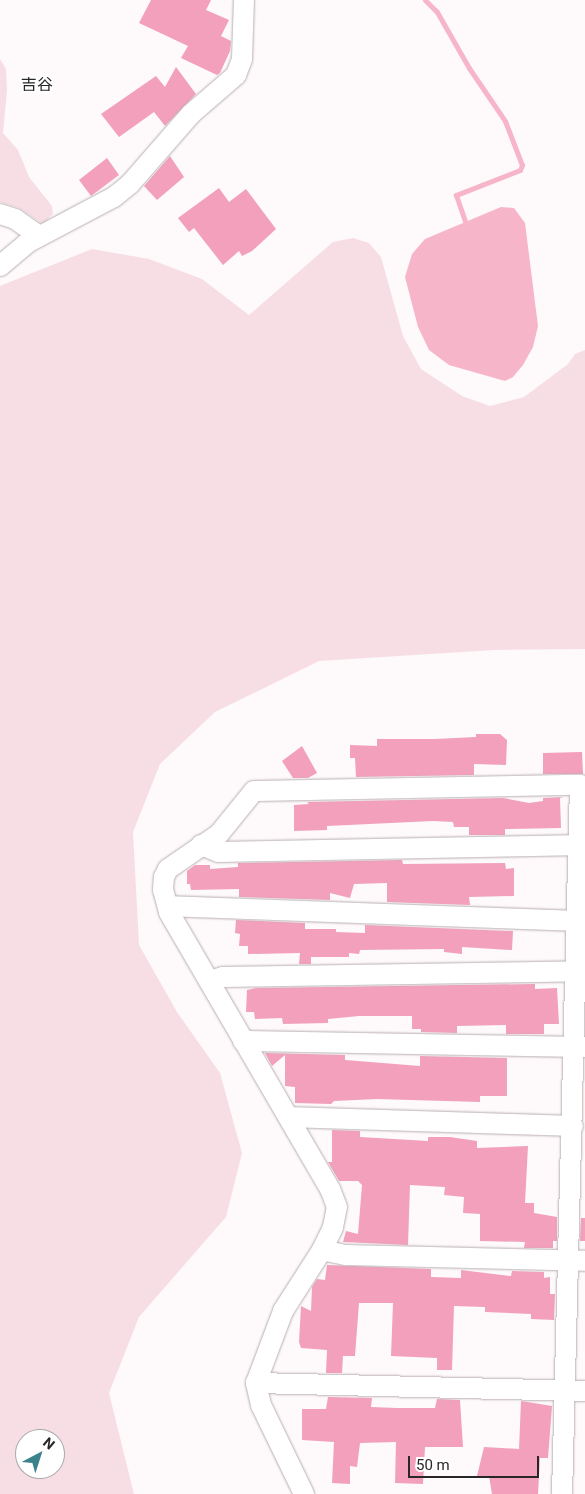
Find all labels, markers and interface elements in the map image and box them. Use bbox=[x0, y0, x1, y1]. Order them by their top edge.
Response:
district label: 吉谷 bbox=[21, 75, 53, 95]
north arrow bbox=[15, 1429, 65, 1479]
text: N bbox=[40, 1434, 58, 1453]
scale bar bbox=[410, 1446, 541, 1478]
text: 50 m bbox=[416, 1456, 450, 1474]

